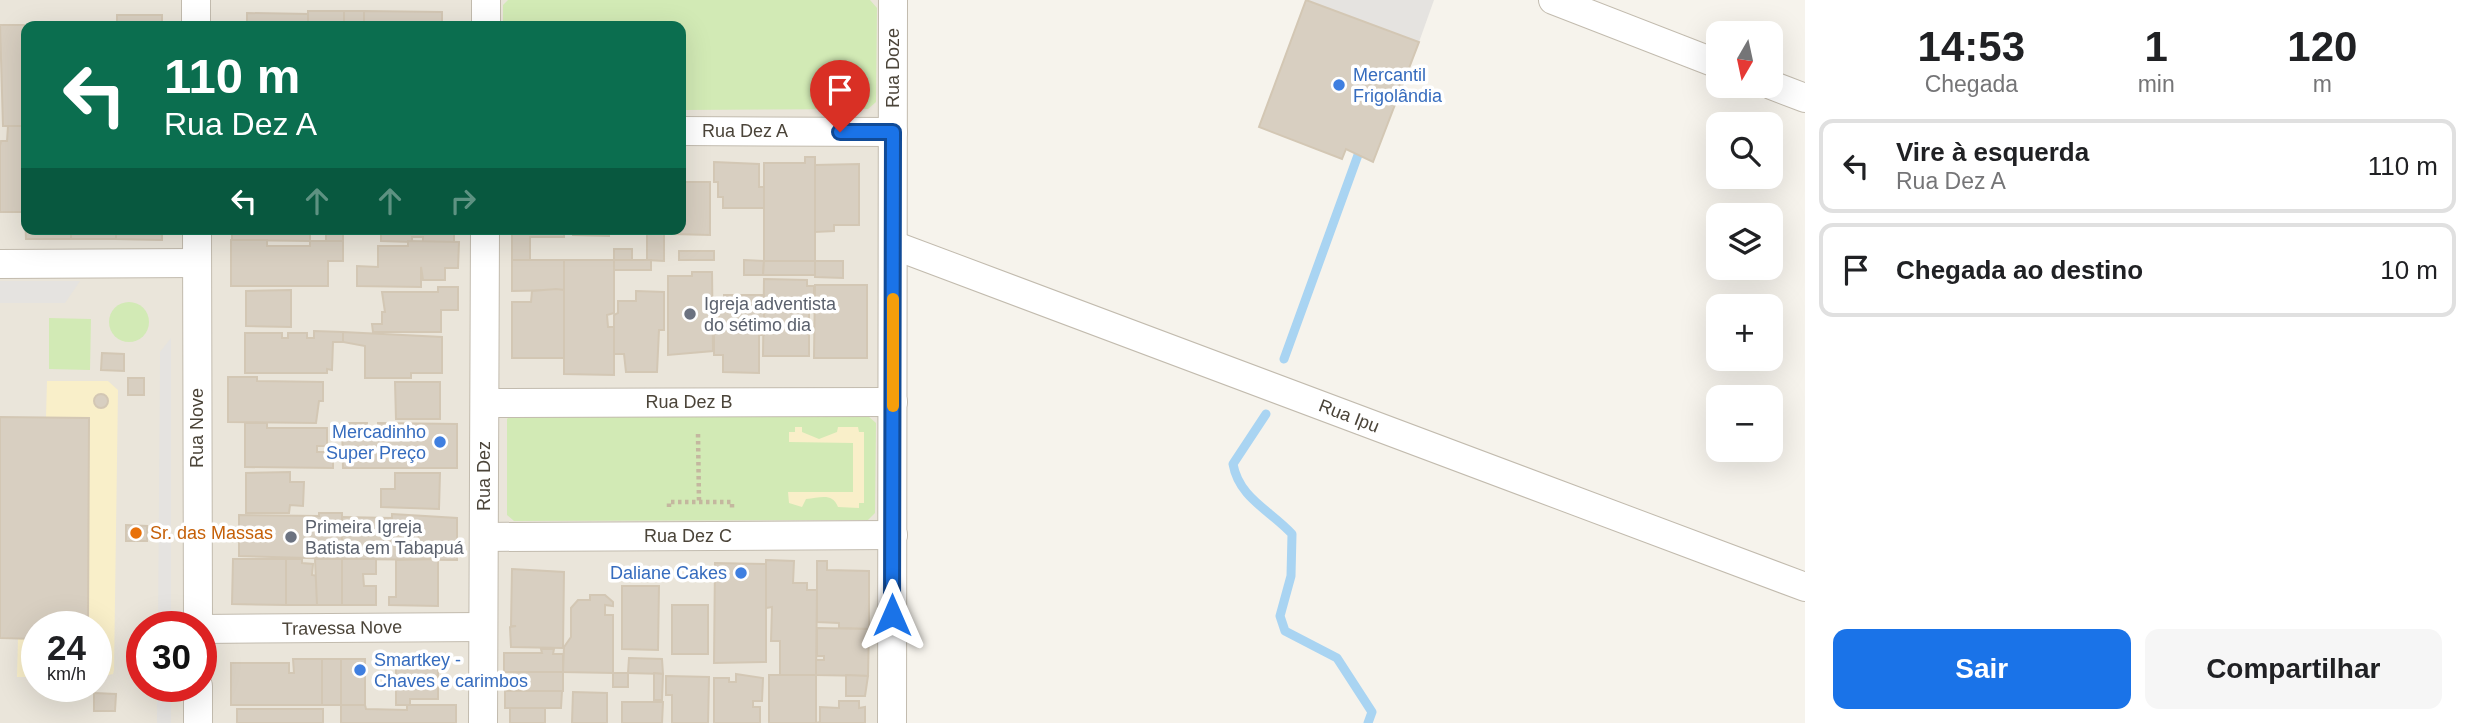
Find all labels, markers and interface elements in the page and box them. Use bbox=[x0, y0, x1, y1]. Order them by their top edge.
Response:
north arrow bbox=[1706, 21, 1783, 98]
map controls bbox=[1706, 21, 1783, 462]
text: 14:53 bbox=[1918, 23, 2025, 70]
text: 1 bbox=[2144, 23, 2168, 70]
text: 120 bbox=[2287, 23, 2357, 70]
street label: Rua Doze bbox=[883, 28, 903, 108]
icon: left bbox=[49, 49, 140, 140]
text: 110 m bbox=[164, 49, 300, 103]
pin bbox=[810, 60, 870, 132]
place label: Mercantil Frigolândia bbox=[1353, 65, 1443, 106]
icon: arrive bbox=[821, 71, 859, 109]
text: Chegada bbox=[1925, 71, 2018, 97]
text: min bbox=[2138, 71, 2175, 97]
text: m bbox=[2313, 71, 2332, 97]
marker: Mercantil Frigolândia bbox=[1331, 77, 1347, 93]
text: Rua Dez A bbox=[164, 106, 317, 142]
button: search bbox=[1706, 112, 1783, 189]
street label: Rua Dez A bbox=[702, 121, 788, 141]
text: Vire à esquerda bbox=[1896, 137, 2089, 167]
icon: left bbox=[1837, 147, 1875, 185]
text: 110 m bbox=[2368, 151, 2438, 181]
text: Rua Dez A bbox=[1896, 168, 2006, 194]
icon: left bbox=[225, 182, 263, 220]
icon: ahead bbox=[298, 182, 336, 220]
icon: ahead bbox=[371, 182, 409, 220]
icon: right bbox=[444, 182, 482, 220]
button: layers bbox=[1706, 203, 1783, 280]
icon: arrive bbox=[1837, 251, 1875, 289]
text: Chegada ao destino bbox=[1896, 255, 2143, 285]
text: 10 m bbox=[2380, 255, 2438, 285]
place label: Igreja adventista do sétimo dia bbox=[704, 294, 837, 335]
button: + bbox=[1706, 294, 1783, 371]
marker: Igreja adventista do sétimo dia bbox=[682, 306, 698, 322]
button: − bbox=[1706, 385, 1783, 462]
street label: Rua Nove bbox=[187, 388, 207, 468]
street label: Rua Dez B bbox=[645, 392, 733, 412]
street label: Rua Ipu bbox=[1316, 395, 1382, 437]
place label: Mercadinho Super Preço bbox=[326, 422, 426, 463]
marker: Mercadinho Super Preço bbox=[432, 434, 448, 450]
street label: Rua Dez bbox=[474, 441, 494, 511]
place label: Primeira Igreja Batista em Tabapuá bbox=[305, 517, 465, 558]
place label: Sr. das Massas bbox=[150, 523, 273, 543]
marker: Sr. das Massas bbox=[128, 525, 144, 541]
street label: Rua Dez C bbox=[644, 526, 732, 546]
marker: Primeira Igreja Batista em Tabapuá bbox=[283, 529, 299, 545]
place label: Daliane Cakes bbox=[610, 563, 727, 583]
marker: Daliane Cakes bbox=[733, 565, 749, 581]
position arrow bbox=[855, 578, 929, 652]
speed limit sign: 30 bbox=[126, 611, 217, 702]
street label: Travessa Nove bbox=[282, 617, 402, 639]
text: 24 bbox=[47, 628, 86, 667]
button: Sair bbox=[1833, 629, 2131, 709]
button: Compartilhar bbox=[2145, 629, 2442, 709]
place label: Smartkey - Chaves e carimbos bbox=[374, 650, 528, 691]
marker: Smartkey - Chaves e carimbos bbox=[352, 662, 368, 678]
text: km/h bbox=[47, 664, 86, 684]

